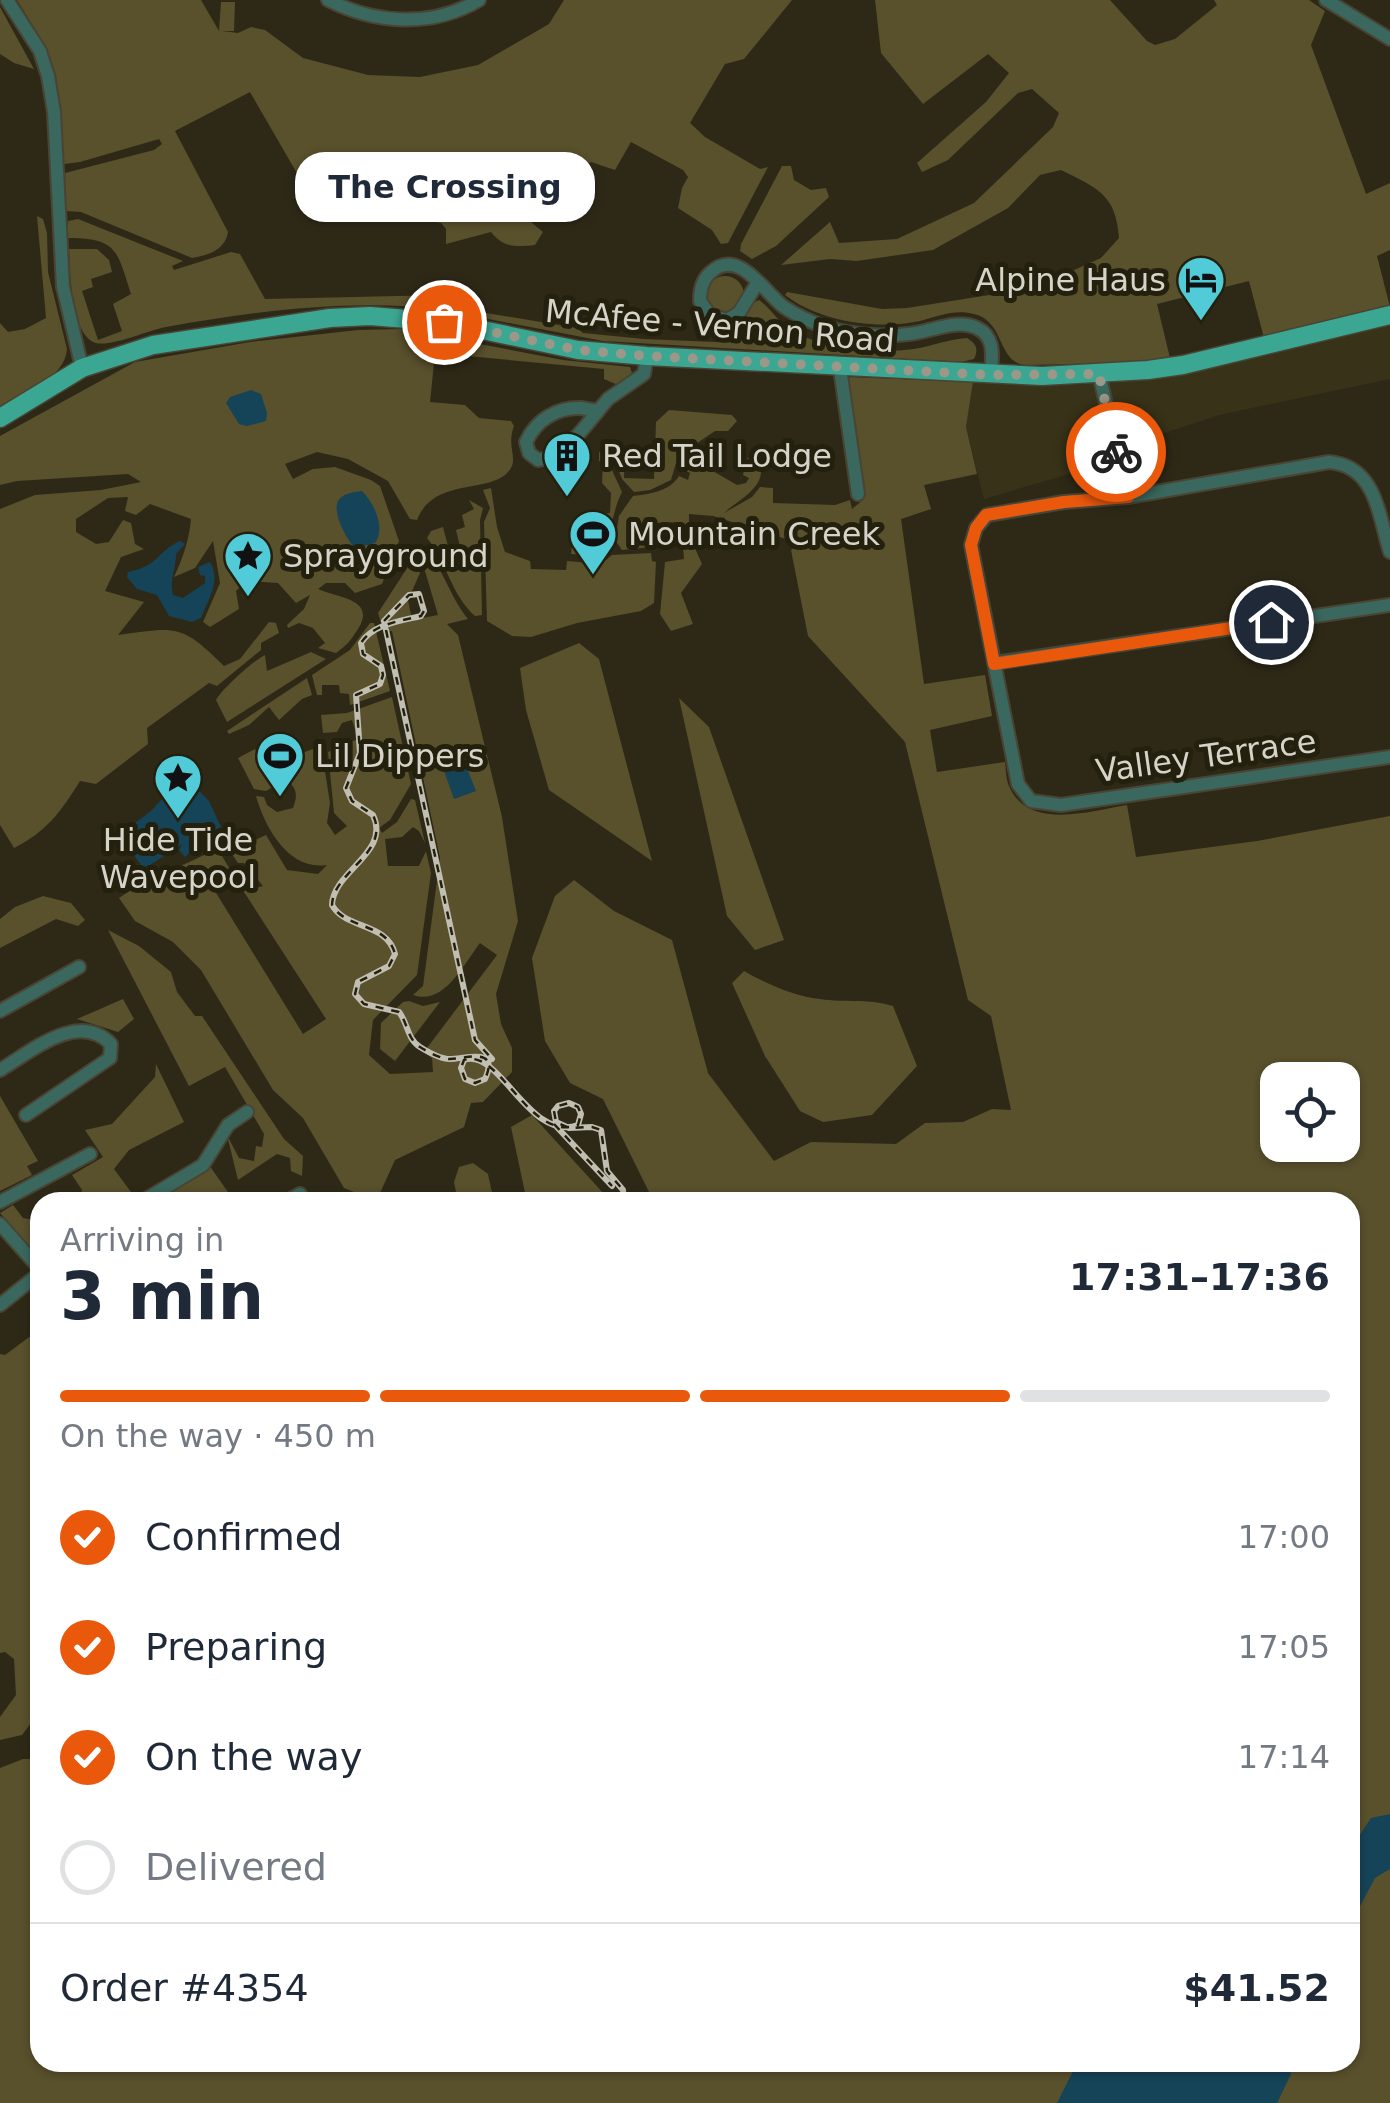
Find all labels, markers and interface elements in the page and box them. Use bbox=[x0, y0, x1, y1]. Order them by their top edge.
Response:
callout: The Crossing bbox=[294, 152, 594, 222]
text: The Crossing bbox=[328, 168, 562, 206]
hotel icon: Alpine Haus bbox=[1175, 254, 1227, 322]
place label: Alpine Haus bbox=[975, 261, 1166, 299]
pin bbox=[402, 280, 487, 365]
street label: McAfee - Vernon Road bbox=[544, 292, 896, 360]
icon: bag bbox=[417, 295, 472, 350]
courier bbox=[1066, 402, 1166, 502]
icon: bike bbox=[1089, 425, 1144, 480]
building icon: Red Tail Lodge bbox=[541, 430, 593, 498]
place label: Red Tail Lodge bbox=[602, 437, 832, 475]
sports icon: Mountain Creek bbox=[567, 508, 619, 576]
place label: Mountain Creek bbox=[628, 515, 880, 553]
place icon: Sprayground bbox=[222, 530, 274, 598]
place label: Sprayground bbox=[283, 537, 489, 575]
pin bbox=[1229, 580, 1314, 665]
icon: home bbox=[1244, 595, 1299, 650]
street label: Valley Terrace bbox=[1093, 722, 1319, 790]
sports icon: Lil Dippers bbox=[254, 730, 306, 798]
place label: Lil Dippers bbox=[315, 737, 484, 775]
place icon: Hide Tide Wavepool bbox=[152, 752, 204, 820]
place label: Hide Tide Wavepool bbox=[100, 821, 256, 896]
map controls bbox=[1260, 1062, 1360, 1162]
button: locate bbox=[1260, 1062, 1360, 1162]
text: Arriving in bbox=[60, 1221, 224, 1259]
text: 17:31–17:36 bbox=[1069, 1255, 1330, 1299]
text: 3 min bbox=[60, 1259, 264, 1334]
text: On the way · 450 m bbox=[60, 1417, 376, 1455]
icon: check bbox=[60, 1510, 115, 1565]
text: Confirmed bbox=[145, 1515, 342, 1559]
text: 17:00 bbox=[1238, 1518, 1330, 1556]
icon: check bbox=[60, 1620, 115, 1675]
text: Preparing bbox=[145, 1625, 327, 1669]
text: 17:05 bbox=[1238, 1628, 1330, 1666]
icon: check bbox=[60, 1730, 115, 1785]
text: On the way bbox=[145, 1735, 362, 1779]
text: 17:14 bbox=[1238, 1738, 1330, 1776]
text: Delivered bbox=[145, 1845, 327, 1889]
text: Order #4354 bbox=[60, 1966, 309, 2010]
text: $41.52 bbox=[1183, 1966, 1330, 2010]

